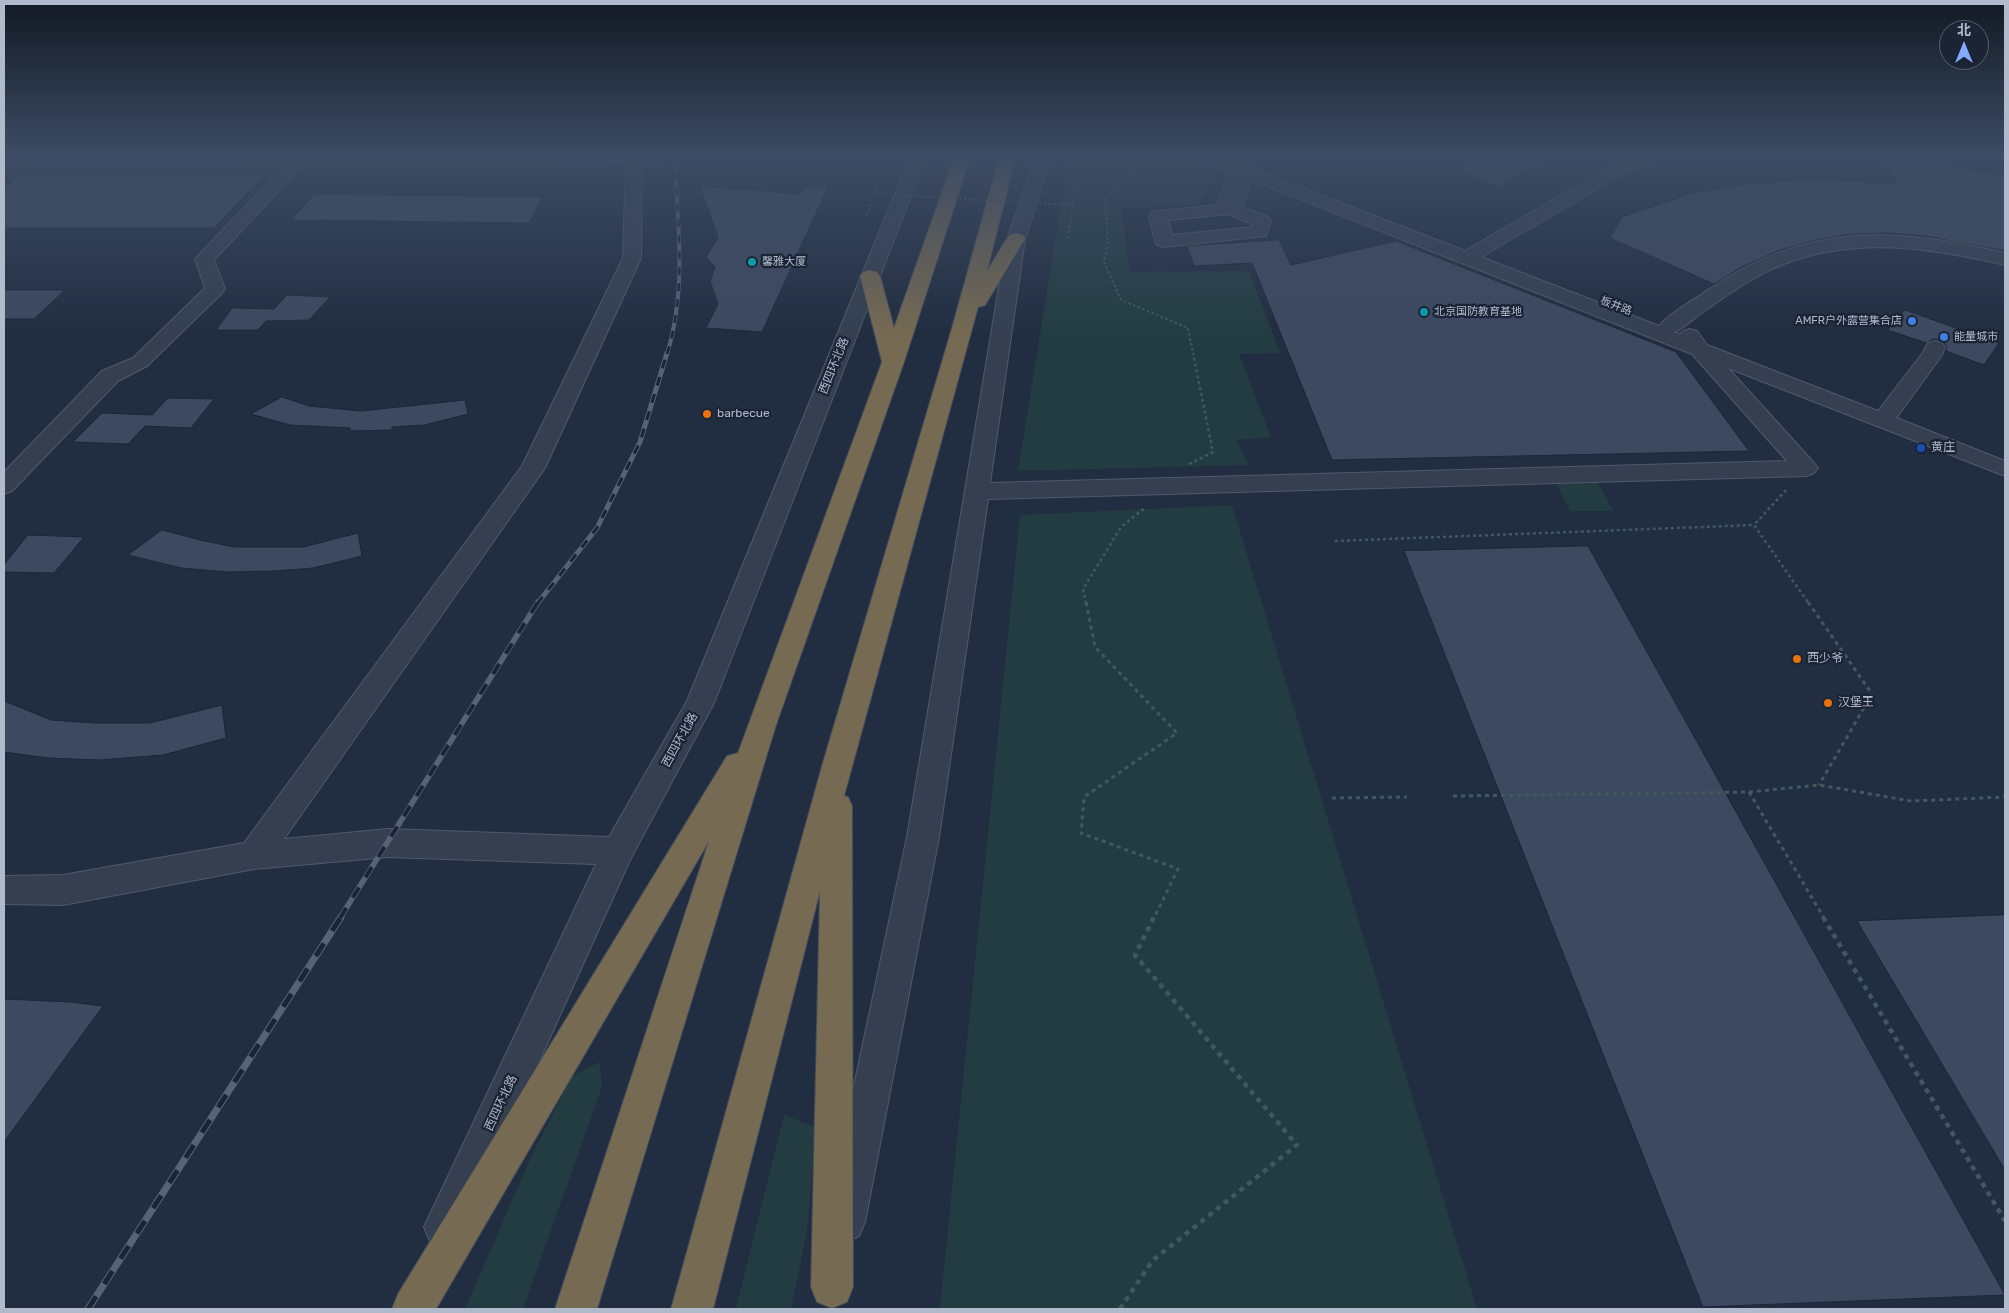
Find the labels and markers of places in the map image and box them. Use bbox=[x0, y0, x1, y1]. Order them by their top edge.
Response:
place label: 馨雅大厦 bbox=[762, 255, 806, 269]
marker: 馨雅大厦 bbox=[746, 256, 758, 268]
place label: 北京国防教育基地 bbox=[1434, 305, 1522, 319]
marker: 北京国防教育基地 bbox=[1418, 306, 1430, 318]
place label: AMFR户外露营集合店 bbox=[1795, 314, 1902, 328]
marker: AMFR户外露营集合店 bbox=[1906, 315, 1918, 327]
place label: 能量城市 bbox=[1954, 330, 1998, 344]
marker: 能量城市 bbox=[1938, 331, 1950, 343]
place label: barbecue bbox=[717, 407, 770, 421]
marker: barbecue bbox=[701, 408, 713, 420]
place label: 黄庄 bbox=[1931, 441, 1955, 455]
marker: 黄庄 bbox=[1915, 442, 1927, 454]
place label: 西少爷 bbox=[1807, 652, 1843, 666]
marker: 西少爷 bbox=[1791, 653, 1803, 665]
place label: 汉堡王 bbox=[1838, 696, 1874, 710]
marker: 汉堡王 bbox=[1822, 697, 1834, 709]

